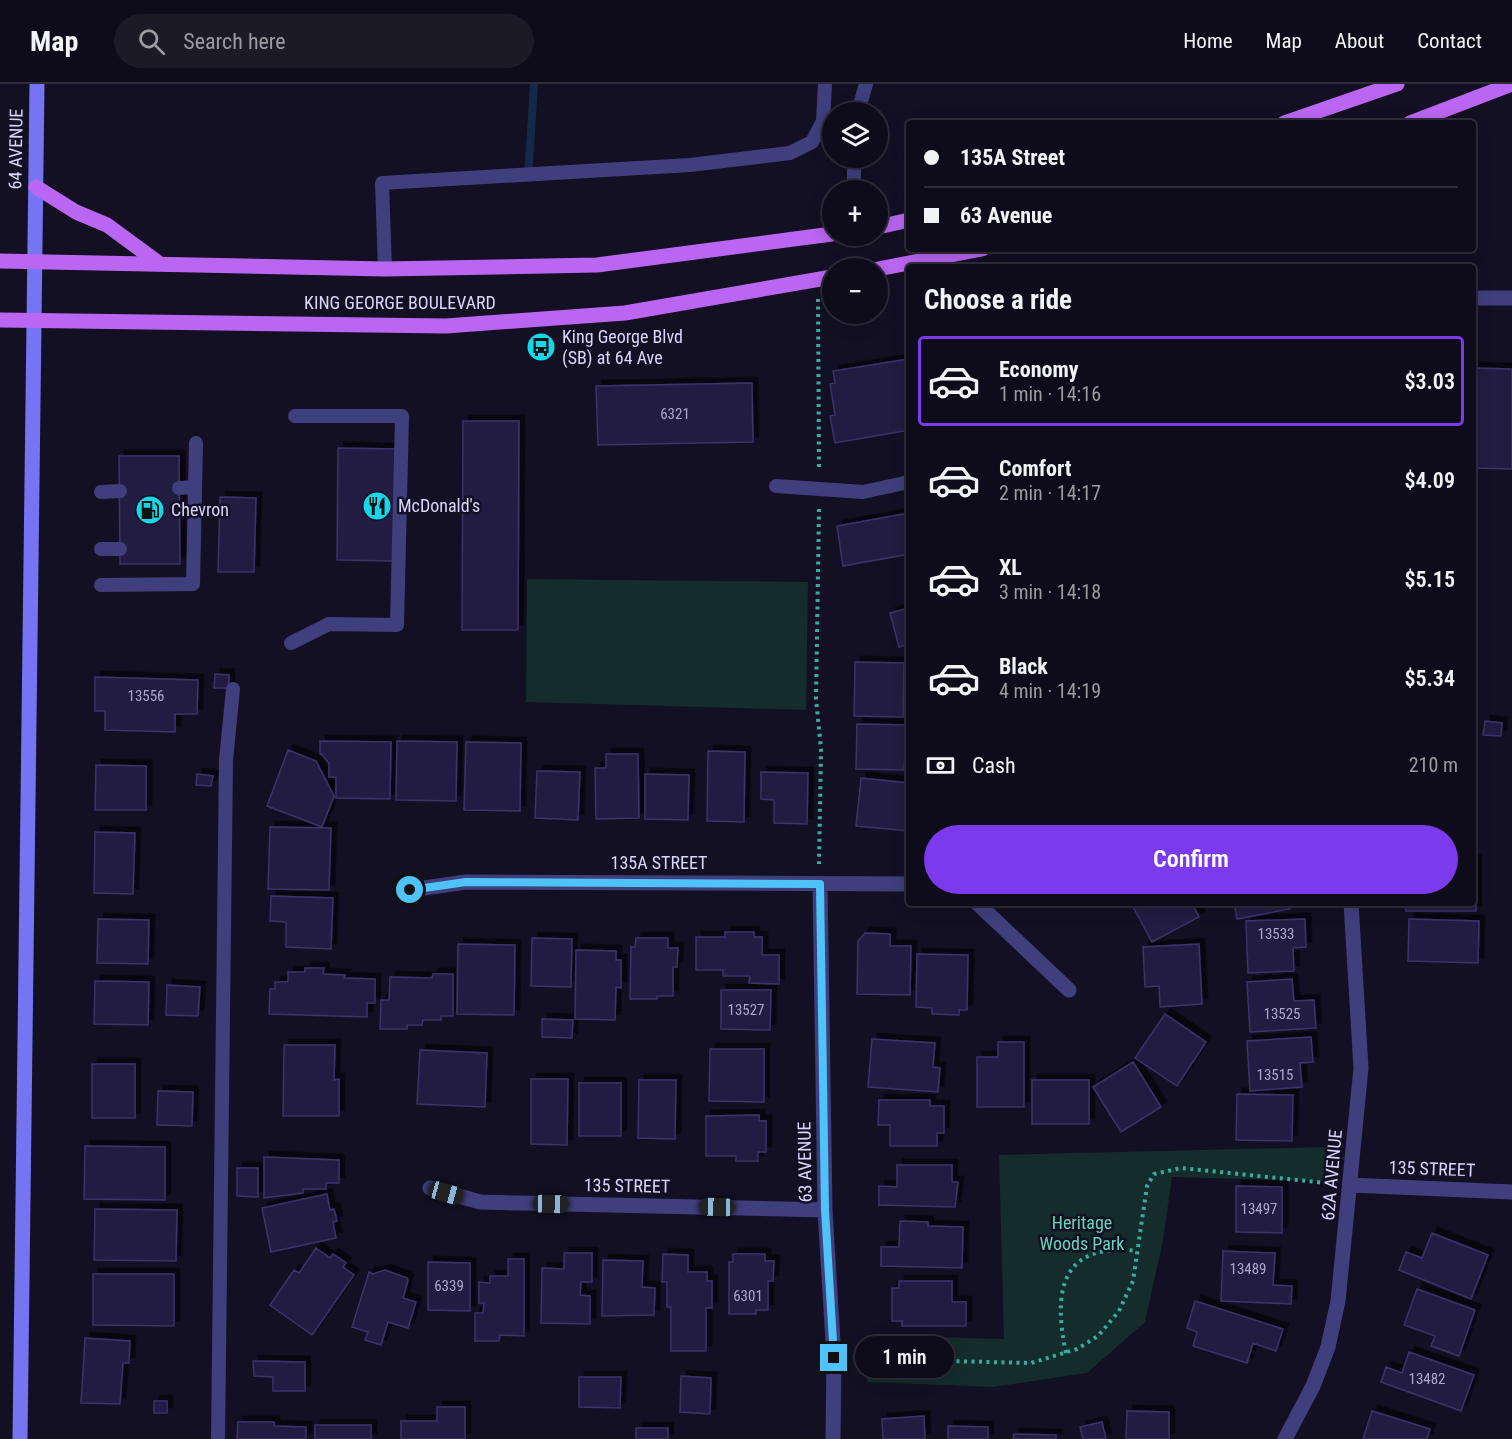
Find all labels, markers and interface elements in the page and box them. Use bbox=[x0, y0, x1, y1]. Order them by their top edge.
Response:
search box bbox=[114, 14, 534, 68]
text: Map bbox=[30, 25, 78, 58]
icon: search bbox=[135, 25, 168, 58]
text: Search here bbox=[183, 29, 286, 54]
text: Home bbox=[1183, 29, 1233, 53]
text: Map bbox=[1266, 29, 1302, 53]
text: About bbox=[1335, 29, 1384, 53]
text: Contact bbox=[1417, 29, 1482, 53]
map controls bbox=[822, 102, 888, 324]
button: layers bbox=[822, 102, 888, 168]
street label: 64 AVENUE bbox=[4, 108, 27, 190]
text: 135A Street bbox=[960, 145, 1065, 170]
button: + bbox=[822, 180, 888, 246]
text: 63 Avenue bbox=[960, 203, 1052, 228]
button: − bbox=[822, 258, 888, 324]
text: Choose a ride bbox=[924, 284, 1072, 316]
street label: KING GEORGE BOULEVARD bbox=[304, 292, 496, 313]
place label: King George Blvd (SB) at 64 Ave bbox=[562, 326, 683, 369]
bus stop icon: King George Blvd (SB) at 64 Ave bbox=[525, 331, 557, 363]
icon: car bbox=[927, 354, 981, 408]
text: Economy bbox=[999, 357, 1079, 382]
text: $3.03 bbox=[1404, 369, 1455, 394]
text: 1 min · 14:16 bbox=[999, 382, 1101, 406]
house number: 6321 bbox=[660, 405, 690, 423]
icon: car bbox=[927, 453, 981, 507]
text: Comfort bbox=[999, 456, 1072, 481]
text: $4.09 bbox=[1404, 468, 1455, 493]
text: 2 min · 14:17 bbox=[999, 481, 1101, 505]
restaurant icon: McDonald's bbox=[361, 490, 393, 522]
fuel station icon: Chevron bbox=[134, 494, 166, 526]
place label: McDonald's bbox=[398, 495, 480, 516]
place label: Chevron bbox=[171, 499, 229, 520]
icon: car bbox=[927, 552, 981, 606]
text: XL bbox=[999, 555, 1022, 580]
text: $5.15 bbox=[1404, 567, 1455, 592]
text: 3 min · 14:18 bbox=[999, 580, 1101, 604]
icon: car bbox=[927, 651, 981, 705]
text: Black bbox=[999, 654, 1048, 679]
text: $5.34 bbox=[1404, 666, 1455, 691]
text: 4 min · 14:19 bbox=[999, 679, 1101, 703]
house number: 13556 bbox=[127, 687, 165, 705]
icon: cash bbox=[924, 749, 957, 782]
text: Cash bbox=[972, 753, 1016, 778]
text: 210 m bbox=[1409, 753, 1458, 777]
button: Confirm bbox=[924, 825, 1458, 894]
street label: 135A STREET bbox=[611, 852, 707, 873]
route start bbox=[396, 876, 423, 903]
house number: 13533 bbox=[1257, 925, 1295, 943]
house number: 13527 bbox=[727, 1001, 765, 1019]
house number: 13525 bbox=[1263, 1005, 1301, 1023]
house number: 13515 bbox=[1256, 1066, 1294, 1084]
street label: 63 AVENUE bbox=[793, 1121, 816, 1203]
street label: 62A AVENUE bbox=[1317, 1129, 1346, 1221]
street label: 135 STREET bbox=[1388, 1156, 1476, 1181]
street label: 135 STREET bbox=[584, 1174, 670, 1197]
car bbox=[426, 1179, 466, 1207]
car bbox=[533, 1195, 569, 1213]
car bbox=[699, 1198, 735, 1216]
house number: 13497 bbox=[1240, 1200, 1278, 1218]
park label: Heritage Woods Park bbox=[1040, 1212, 1124, 1254]
house number: 13489 bbox=[1229, 1260, 1267, 1278]
house number: 6339 bbox=[434, 1277, 464, 1295]
house number: 6301 bbox=[733, 1287, 763, 1305]
callout: 1 min bbox=[855, 1337, 954, 1379]
route end bbox=[820, 1344, 847, 1371]
text: 1 min bbox=[882, 1345, 927, 1369]
house number: 13482 bbox=[1408, 1370, 1446, 1388]

